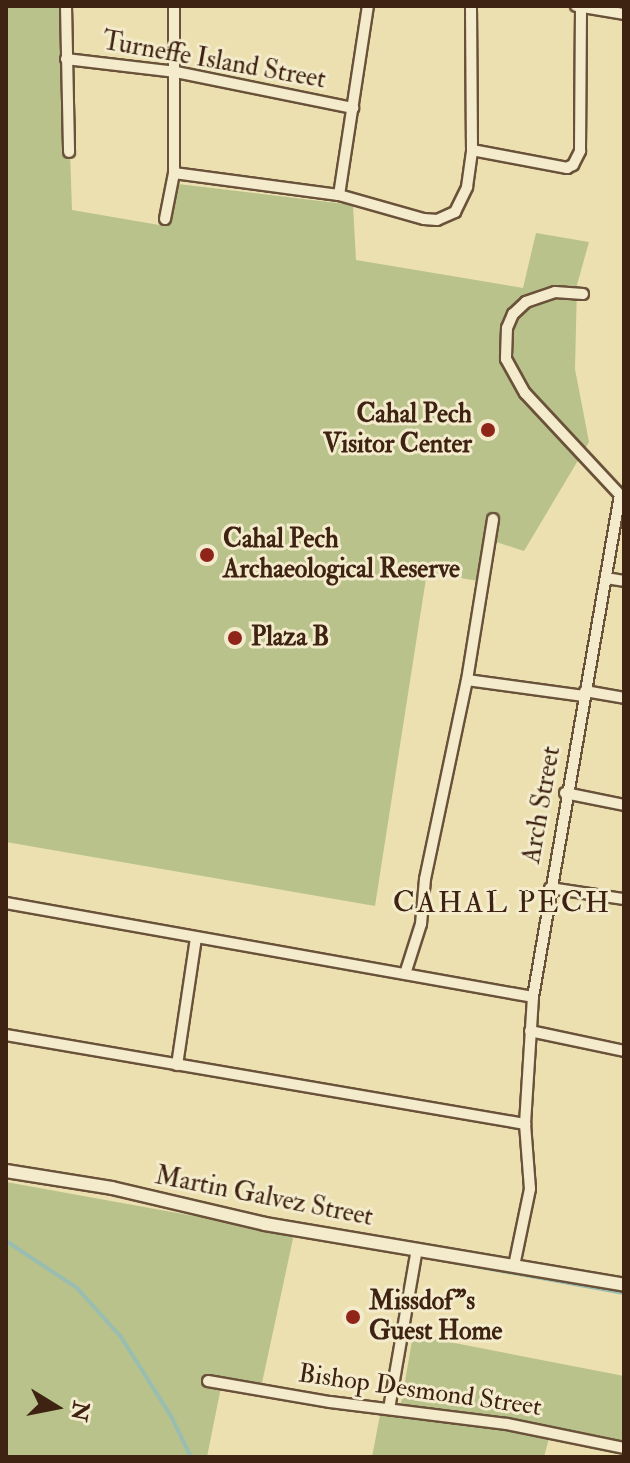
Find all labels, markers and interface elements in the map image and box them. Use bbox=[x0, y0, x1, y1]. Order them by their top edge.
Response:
street label: Turneffe Island Street bbox=[100, 26, 328, 96]
place label: Cahal Pech Visitor Center bbox=[323, 399, 472, 460]
marker: Cahal Pech Visitor Center bbox=[479, 421, 497, 439]
place label: Cahal Pech Archaeological Reserve bbox=[223, 524, 460, 586]
marker: Cahal Pech Archaeological Reserve bbox=[198, 546, 216, 564]
place label: Plaza B bbox=[251, 622, 329, 654]
marker: Plaza B bbox=[226, 629, 244, 647]
street label: Arch Street bbox=[516, 744, 568, 866]
district label: CAHAL PECH bbox=[393, 885, 611, 921]
street label: Martin Galvez Street bbox=[152, 1161, 376, 1233]
place label: Missdof"s Guest Home bbox=[369, 1286, 502, 1348]
marker: Missdof"s Guest Home bbox=[344, 1308, 362, 1326]
street label: Bishop Desmond Street bbox=[296, 1358, 544, 1424]
north arrow bbox=[16, 1367, 96, 1447]
text: N bbox=[64, 1399, 95, 1423]

